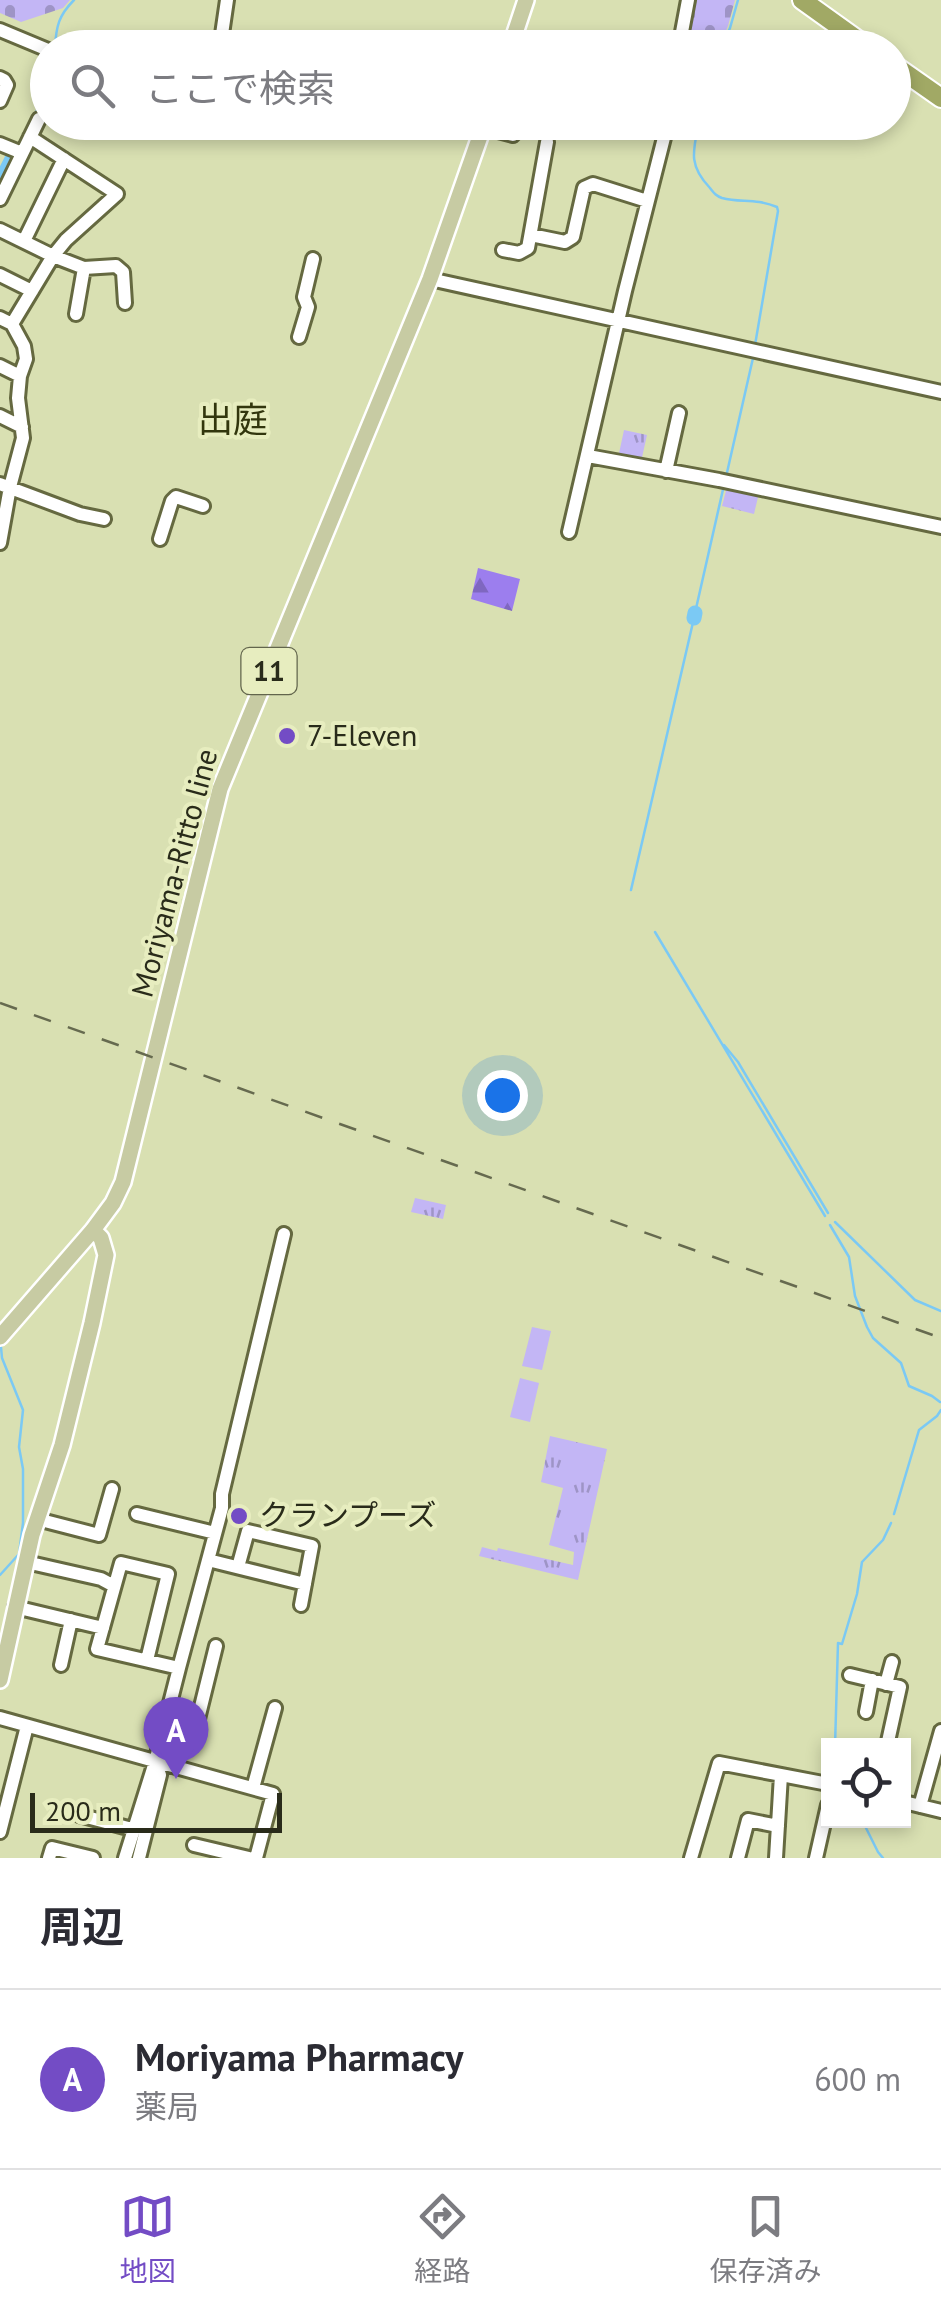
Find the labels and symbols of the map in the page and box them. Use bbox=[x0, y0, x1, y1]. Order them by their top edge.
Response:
district label: 出庭 bbox=[198, 396, 268, 442]
road number: 11 bbox=[242, 648, 296, 694]
place label: 7-Eleven bbox=[307, 715, 417, 754]
marker: 7-Eleven bbox=[276, 725, 298, 747]
street label: Moriyama-Ritto line bbox=[122, 744, 225, 1001]
your location bbox=[477, 1070, 528, 1121]
place label: クランプーズ bbox=[259, 1495, 437, 1534]
marker: クランプーズ bbox=[228, 1505, 250, 1527]
pin: A bbox=[144, 1696, 208, 1779]
scale bar bbox=[30, 1788, 282, 1832]

